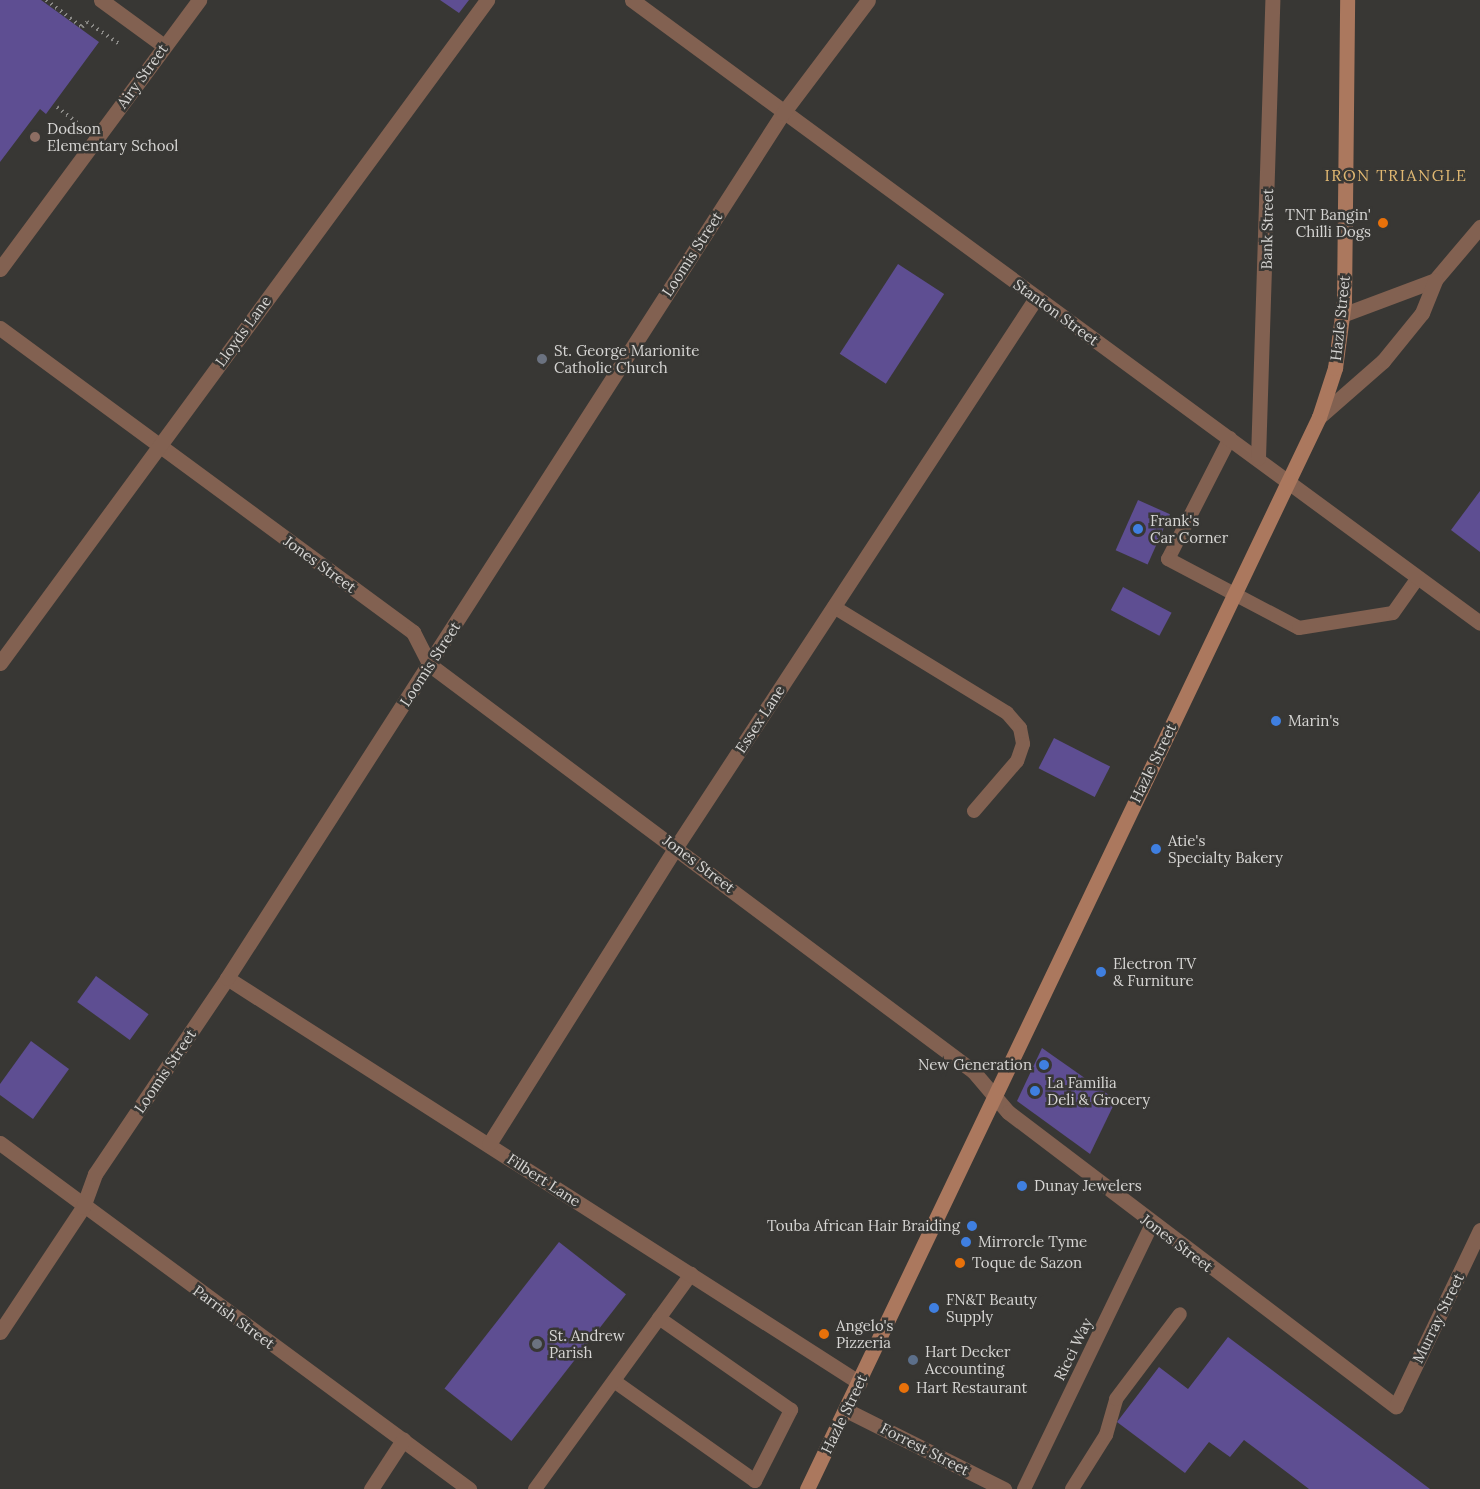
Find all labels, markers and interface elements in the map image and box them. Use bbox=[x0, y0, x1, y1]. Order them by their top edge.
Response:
street label: Airy Street bbox=[113, 40, 171, 112]
place label: Dodson Elementary School bbox=[47, 119, 178, 154]
marker: Dodson Elementary School bbox=[28, 130, 42, 144]
district label: IRON TRIANGLE bbox=[1324, 165, 1468, 185]
street label: Bank Street bbox=[1257, 188, 1277, 270]
place label: TNT Bangin' Chilli Dogs bbox=[1285, 205, 1371, 240]
street label: Loomis Street bbox=[658, 208, 726, 300]
marker: TNT Bangin' Chilli Dogs bbox=[1376, 216, 1390, 230]
street label: Hazle Street bbox=[1327, 274, 1353, 362]
street label: Stanton Street bbox=[1010, 275, 1102, 349]
street label: Lloyds Lane bbox=[211, 292, 275, 370]
place label: St. George Marionite Catholic Church bbox=[554, 341, 699, 376]
marker: St. George Marionite Catholic Church bbox=[535, 352, 549, 366]
place label: Frank's Car Corner bbox=[1150, 511, 1228, 546]
marker: Frank's Car Corner bbox=[1131, 522, 1145, 536]
street label: Jones Street bbox=[280, 532, 360, 596]
street label: Loomis Street bbox=[396, 618, 464, 710]
street label: Essex Lane bbox=[731, 682, 789, 756]
place label: Marin's bbox=[1288, 712, 1339, 730]
marker: Marin's bbox=[1269, 714, 1283, 728]
street label: Hazle Street bbox=[1126, 721, 1180, 805]
street label: Jones Street bbox=[660, 831, 738, 897]
place label: Atie's Specialty Bakery bbox=[1168, 831, 1283, 866]
marker: Atie's Specialty Bakery bbox=[1149, 842, 1163, 856]
place label: Electron TV & Furniture bbox=[1113, 954, 1196, 989]
marker: Electron TV & Furniture bbox=[1094, 965, 1108, 979]
street label: Loomis Street bbox=[130, 1026, 200, 1116]
place label: New Generation bbox=[918, 1056, 1032, 1074]
marker: New Generation bbox=[1037, 1058, 1051, 1072]
place label: La Familia Deli & Grocery bbox=[1047, 1073, 1150, 1108]
marker: La Familia Deli & Grocery bbox=[1028, 1084, 1042, 1098]
street label: Filbert Lane bbox=[504, 1150, 584, 1210]
place label: Dunay Jewelers bbox=[1034, 1177, 1142, 1195]
marker: Dunay Jewelers bbox=[1015, 1179, 1029, 1193]
street label: Jones Street bbox=[1138, 1210, 1216, 1276]
place label: Touba African Hair Braiding bbox=[767, 1217, 960, 1235]
marker: Touba African Hair Braiding bbox=[965, 1219, 979, 1233]
place label: Mirrorcle Tyme bbox=[978, 1233, 1087, 1251]
marker: Mirrorcle Tyme bbox=[959, 1235, 973, 1249]
place label: Toque de Sazon bbox=[972, 1254, 1082, 1272]
marker: Toque de Sazon bbox=[953, 1256, 967, 1270]
street label: Murray Street bbox=[1409, 1270, 1467, 1366]
street label: Parrish Street bbox=[190, 1281, 278, 1353]
place label: FN&T Beauty Supply bbox=[946, 1290, 1037, 1325]
marker: FN&T Beauty Supply bbox=[927, 1301, 941, 1315]
street label: Ricci Way bbox=[1050, 1315, 1096, 1383]
place label: Angelo's Pizzeria bbox=[836, 1316, 894, 1351]
place label: St. Andrew Parish bbox=[549, 1326, 625, 1361]
marker: Angelo's Pizzeria bbox=[817, 1327, 831, 1341]
marker: St. Andrew Parish bbox=[530, 1337, 544, 1351]
place label: Hart Decker Accounting bbox=[925, 1342, 1010, 1377]
marker: Hart Decker Accounting bbox=[906, 1353, 920, 1367]
street label: Hazle Street bbox=[817, 1372, 871, 1456]
place label: Hart Restaurant bbox=[916, 1379, 1027, 1397]
marker: Hart Restaurant bbox=[897, 1381, 911, 1395]
street label: Forrest Street bbox=[878, 1419, 972, 1479]

